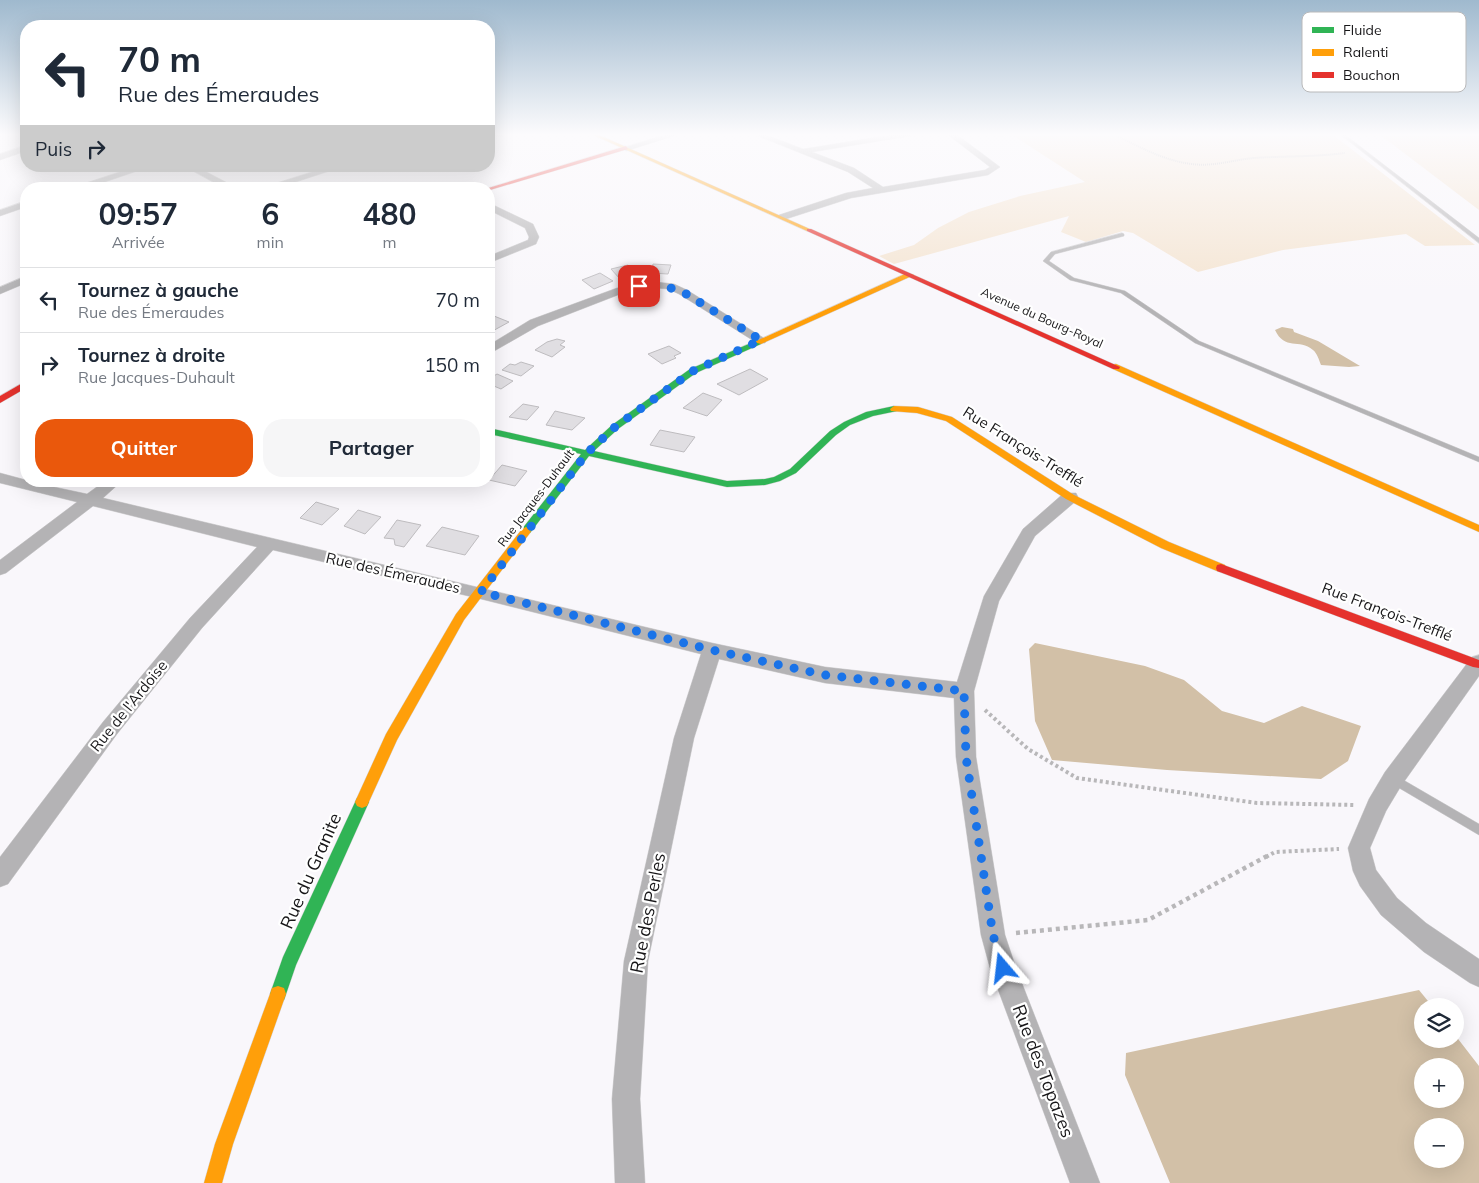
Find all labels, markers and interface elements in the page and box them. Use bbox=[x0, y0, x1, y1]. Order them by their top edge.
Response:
legend bbox=[1302, 12, 1466, 92]
text: Fluide bbox=[1343, 21, 1382, 39]
text: 70 m bbox=[118, 37, 201, 81]
icon: left bbox=[35, 40, 100, 105]
text: Ralenti bbox=[1343, 43, 1388, 61]
text: Bouchon bbox=[1343, 66, 1400, 84]
text: Rue des Émeraudes bbox=[118, 80, 320, 108]
icon: right bbox=[82, 135, 110, 163]
text: Puis bbox=[35, 137, 72, 161]
text: 09:57 bbox=[99, 195, 178, 233]
text: 6 bbox=[261, 195, 279, 233]
text: 480 bbox=[362, 195, 416, 233]
text: Arrivée bbox=[112, 232, 165, 252]
text: min bbox=[257, 232, 284, 252]
text: m bbox=[382, 232, 396, 252]
pin bbox=[618, 265, 660, 307]
icon: arrive bbox=[625, 272, 653, 300]
text: Tournez à gauche bbox=[78, 278, 239, 302]
street label: Avenue du Bourg-Royal bbox=[979, 284, 1106, 351]
icon: left bbox=[35, 286, 63, 314]
text: 70 m bbox=[436, 288, 480, 312]
text: Rue des Émeraudes bbox=[78, 302, 225, 322]
text: Tournez à droite bbox=[78, 343, 225, 367]
icon: right bbox=[35, 351, 63, 379]
text: 150 m bbox=[424, 353, 480, 377]
text: Rue Jacques-Duhault bbox=[78, 367, 235, 387]
street label: Rue François-Trefflé bbox=[960, 402, 1087, 491]
button: Quitter bbox=[35, 419, 253, 477]
button: Partager bbox=[263, 419, 480, 477]
street label: Rue Jacques-Duhault bbox=[494, 446, 577, 549]
street label: Rue des Émeraudes bbox=[324, 548, 462, 597]
street label: Rue François-Trefflé bbox=[1319, 578, 1455, 645]
street label: Rue de l'Ardoise bbox=[86, 656, 171, 755]
street label: Rue du Granite bbox=[275, 809, 346, 932]
street label: Rue des Perles bbox=[625, 851, 670, 975]
position arrow bbox=[976, 941, 1028, 993]
map controls bbox=[1414, 998, 1464, 1168]
button: layers bbox=[1414, 998, 1464, 1048]
street label: Rue des Topazes bbox=[1007, 1001, 1079, 1141]
button: + bbox=[1414, 1058, 1464, 1108]
button: − bbox=[1414, 1118, 1464, 1168]

